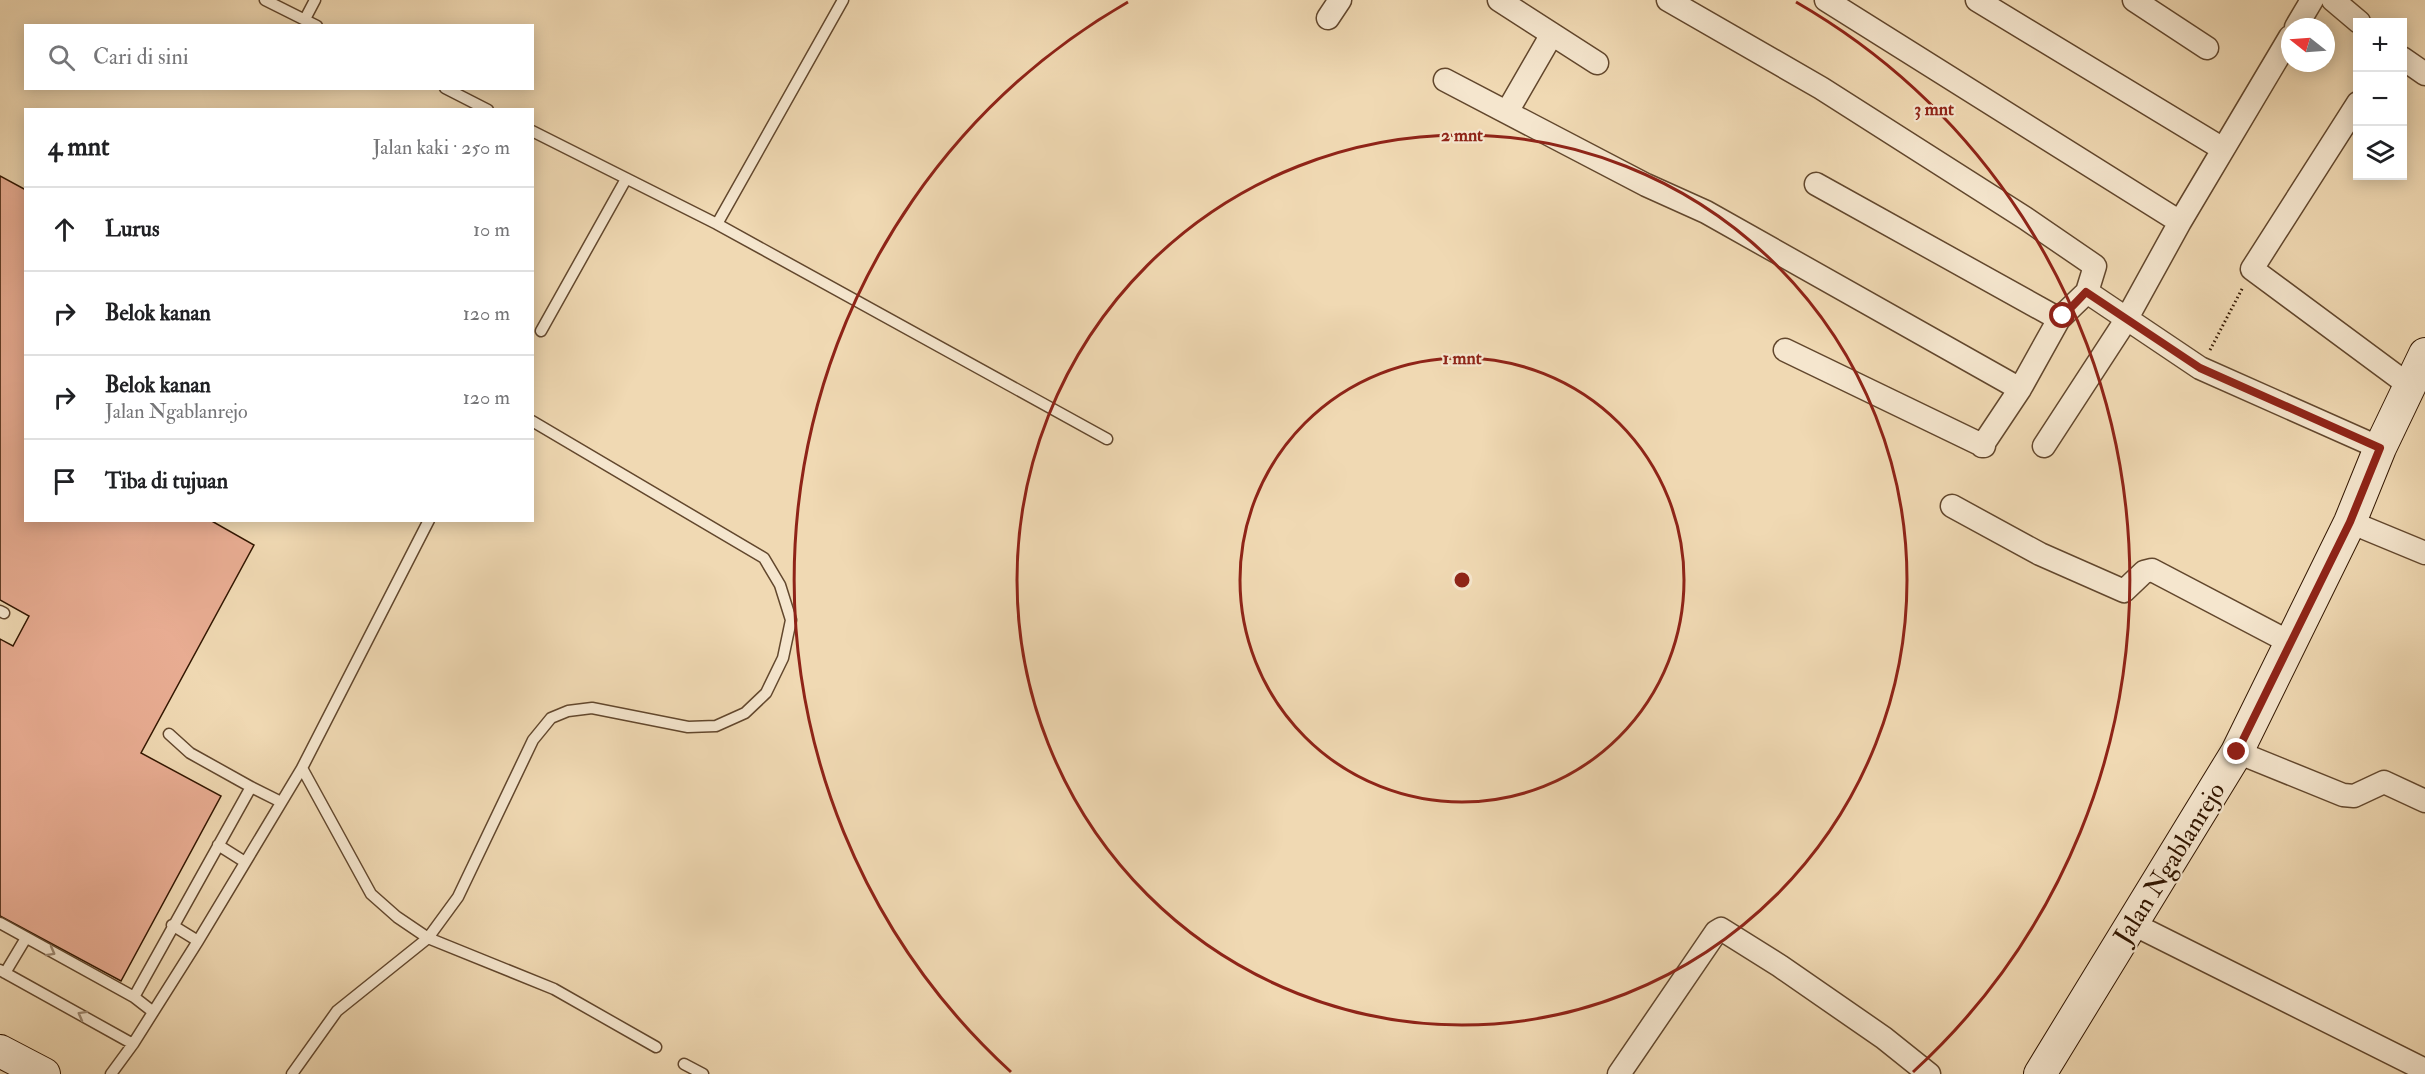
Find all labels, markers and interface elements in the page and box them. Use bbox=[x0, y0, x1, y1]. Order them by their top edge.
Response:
north arrow bbox=[2281, 18, 2335, 72]
map controls bbox=[2353, 18, 2407, 180]
button: + bbox=[2353, 18, 2407, 72]
search box bbox=[24, 24, 534, 90]
icon: search bbox=[45, 41, 78, 74]
text: Cari di sini bbox=[93, 43, 189, 71]
button: − bbox=[2353, 72, 2407, 126]
text: 3 mnt bbox=[1914, 98, 1954, 121]
text: 2 mnt bbox=[1441, 124, 1483, 147]
button: layers bbox=[2353, 126, 2407, 180]
text: 4 mnt bbox=[48, 131, 109, 163]
text: Jalan kaki · 250 m bbox=[373, 135, 510, 160]
icon: ahead bbox=[48, 213, 81, 246]
text: Lurus bbox=[105, 215, 159, 243]
text: 10 m bbox=[473, 217, 510, 242]
icon: right bbox=[48, 297, 81, 330]
text: Belok kanan bbox=[105, 299, 211, 327]
text: 120 m bbox=[463, 301, 510, 326]
route start bbox=[2049, 302, 2075, 328]
text: 1 mnt bbox=[1442, 347, 1482, 370]
text: Belok kanan bbox=[105, 371, 211, 399]
icon: right bbox=[48, 381, 81, 414]
text: 120 m bbox=[463, 385, 510, 410]
text: Jalan Ngablanrejo bbox=[105, 399, 248, 424]
icon: arrive bbox=[48, 465, 81, 498]
text: Tiba di tujuan bbox=[105, 467, 228, 495]
centre of rings bbox=[1452, 570, 1472, 590]
route end bbox=[2223, 738, 2249, 764]
street label: Jalan Ngablanrejo bbox=[2107, 776, 2233, 951]
one-way arrow bbox=[45, 944, 55, 956]
one-way arrow bbox=[78, 1011, 88, 1022]

